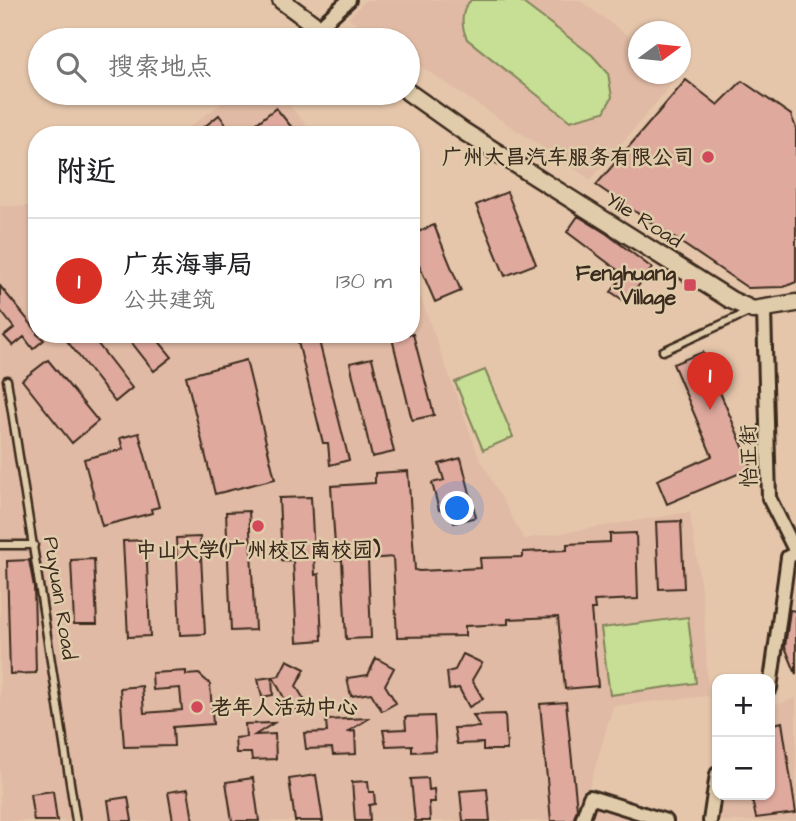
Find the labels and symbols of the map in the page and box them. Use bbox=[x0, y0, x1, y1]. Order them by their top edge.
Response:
north arrow bbox=[628, 21, 691, 84]
place label: 广州大昌汽车服务有限公司 bbox=[442, 143, 694, 172]
marker: 广州大昌汽车服务有限公司 bbox=[700, 149, 716, 165]
street label: Yile Road bbox=[600, 185, 688, 255]
place label: Fenghuang Village bbox=[576, 259, 677, 314]
marker: Fenghuang Village bbox=[682, 277, 698, 293]
pin: 1 bbox=[687, 352, 733, 410]
street label: 怡正街 bbox=[734, 424, 764, 488]
your location bbox=[440, 491, 474, 525]
marker: 中山大学(广州校区南校园) bbox=[250, 518, 266, 534]
street label: Puyuan Road bbox=[34, 534, 84, 662]
place label: 中山大学(广州校区南校园) bbox=[136, 536, 381, 565]
place label: 老年人活动中心 bbox=[211, 693, 358, 722]
marker: 老年人活动中心 bbox=[189, 699, 205, 715]

